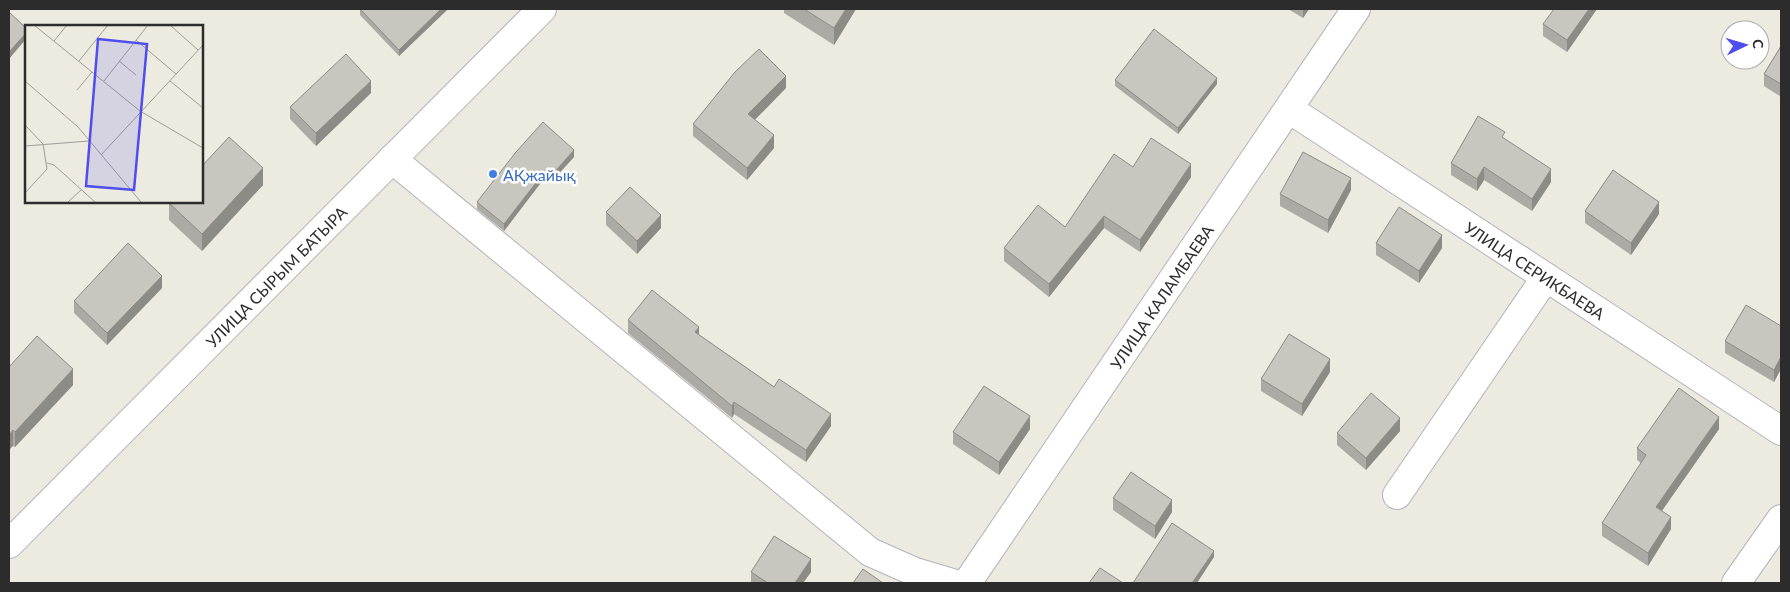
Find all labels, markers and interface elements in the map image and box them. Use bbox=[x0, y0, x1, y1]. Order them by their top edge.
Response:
north arrow bbox=[1720, 20, 1770, 70]
inset map bbox=[25, 25, 202, 202]
text: С bbox=[1750, 38, 1767, 50]
place label: АҚжайық bbox=[503, 165, 576, 184]
marker: АҚжайық bbox=[487, 168, 499, 180]
street label: УЛИЦА СЫРЫМ БАТЫРА bbox=[202, 202, 350, 351]
street label: УЛИЦА СЕРИКБАЕВА bbox=[1461, 217, 1609, 323]
street label: УЛИЦА КАЛАМБАЕВА bbox=[1106, 221, 1217, 372]

